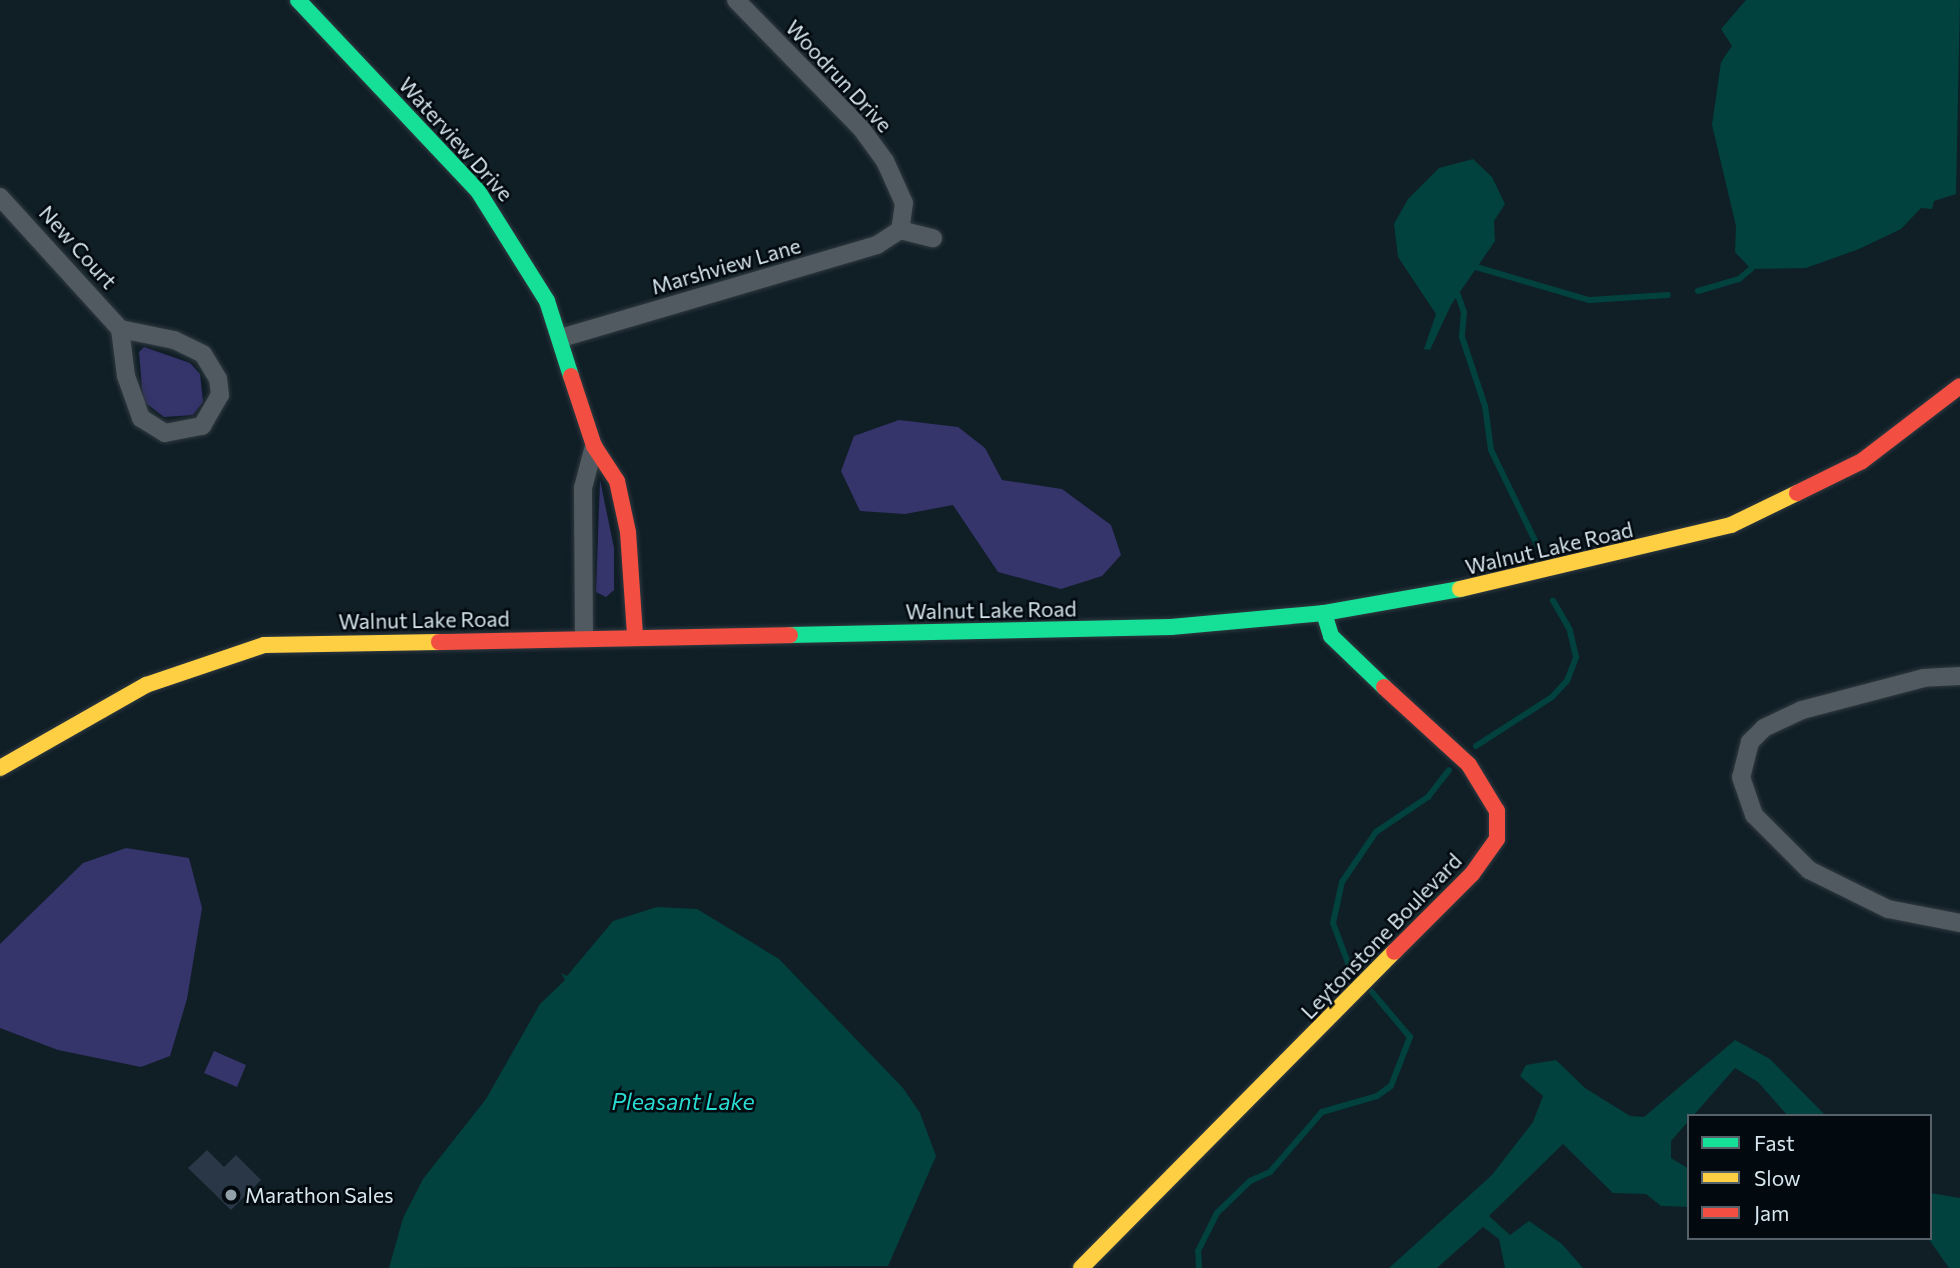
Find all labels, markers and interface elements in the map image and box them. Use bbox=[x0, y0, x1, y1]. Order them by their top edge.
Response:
street label: Woodrun Drive bbox=[781, 15, 897, 137]
street label: Waterview Drive bbox=[394, 72, 518, 206]
street label: New Court bbox=[34, 200, 122, 294]
street label: Marshview Lane bbox=[648, 233, 804, 299]
street label: Walnut Lake Road bbox=[1463, 516, 1635, 580]
street label: Walnut Lake Road bbox=[905, 596, 1077, 624]
street label: Walnut Lake Road bbox=[338, 606, 510, 634]
street label: Leytonstone Boulevard bbox=[1296, 848, 1466, 1024]
water label: Pleasant Lake bbox=[611, 1087, 755, 1115]
legend bbox=[1687, 1114, 1932, 1240]
text: Fast bbox=[1754, 1130, 1795, 1155]
text: Slow bbox=[1754, 1165, 1801, 1190]
place label: Marathon Sales bbox=[245, 1182, 394, 1208]
marker: Marathon Sales bbox=[223, 1187, 239, 1203]
text: Jam bbox=[1754, 1200, 1789, 1225]

